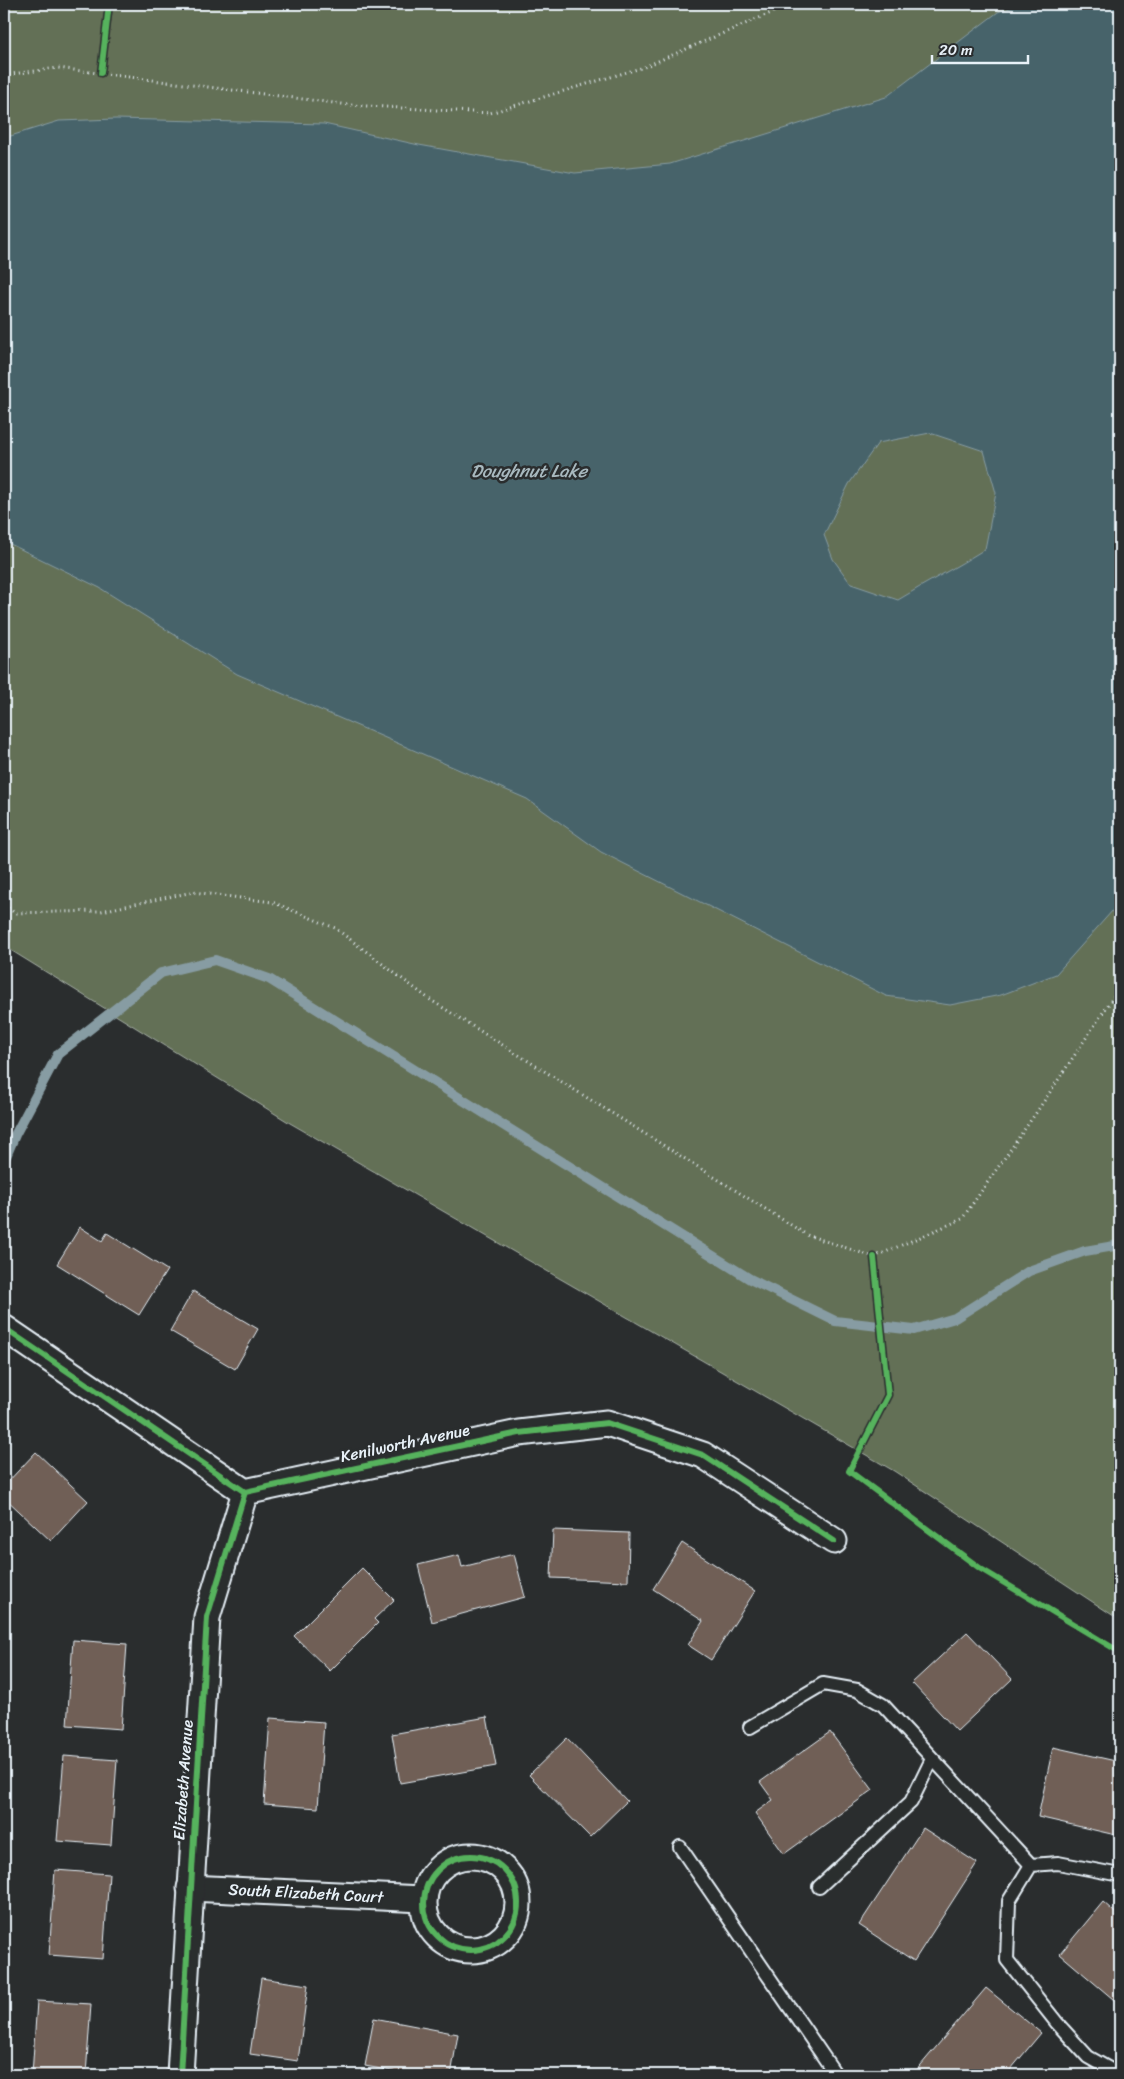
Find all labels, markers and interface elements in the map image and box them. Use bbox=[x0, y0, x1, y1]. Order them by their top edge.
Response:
scale bar bbox=[932, 32, 1028, 64]
text: 20 m bbox=[939, 37, 973, 63]
water label: Doughnut Lake bbox=[471, 455, 589, 487]
street label: Kenilworth Avenue bbox=[338, 1415, 473, 1471]
street label: Elizabeth Avenue bbox=[164, 1719, 202, 1841]
street label: South Elizabeth Court bbox=[228, 1874, 385, 1912]

